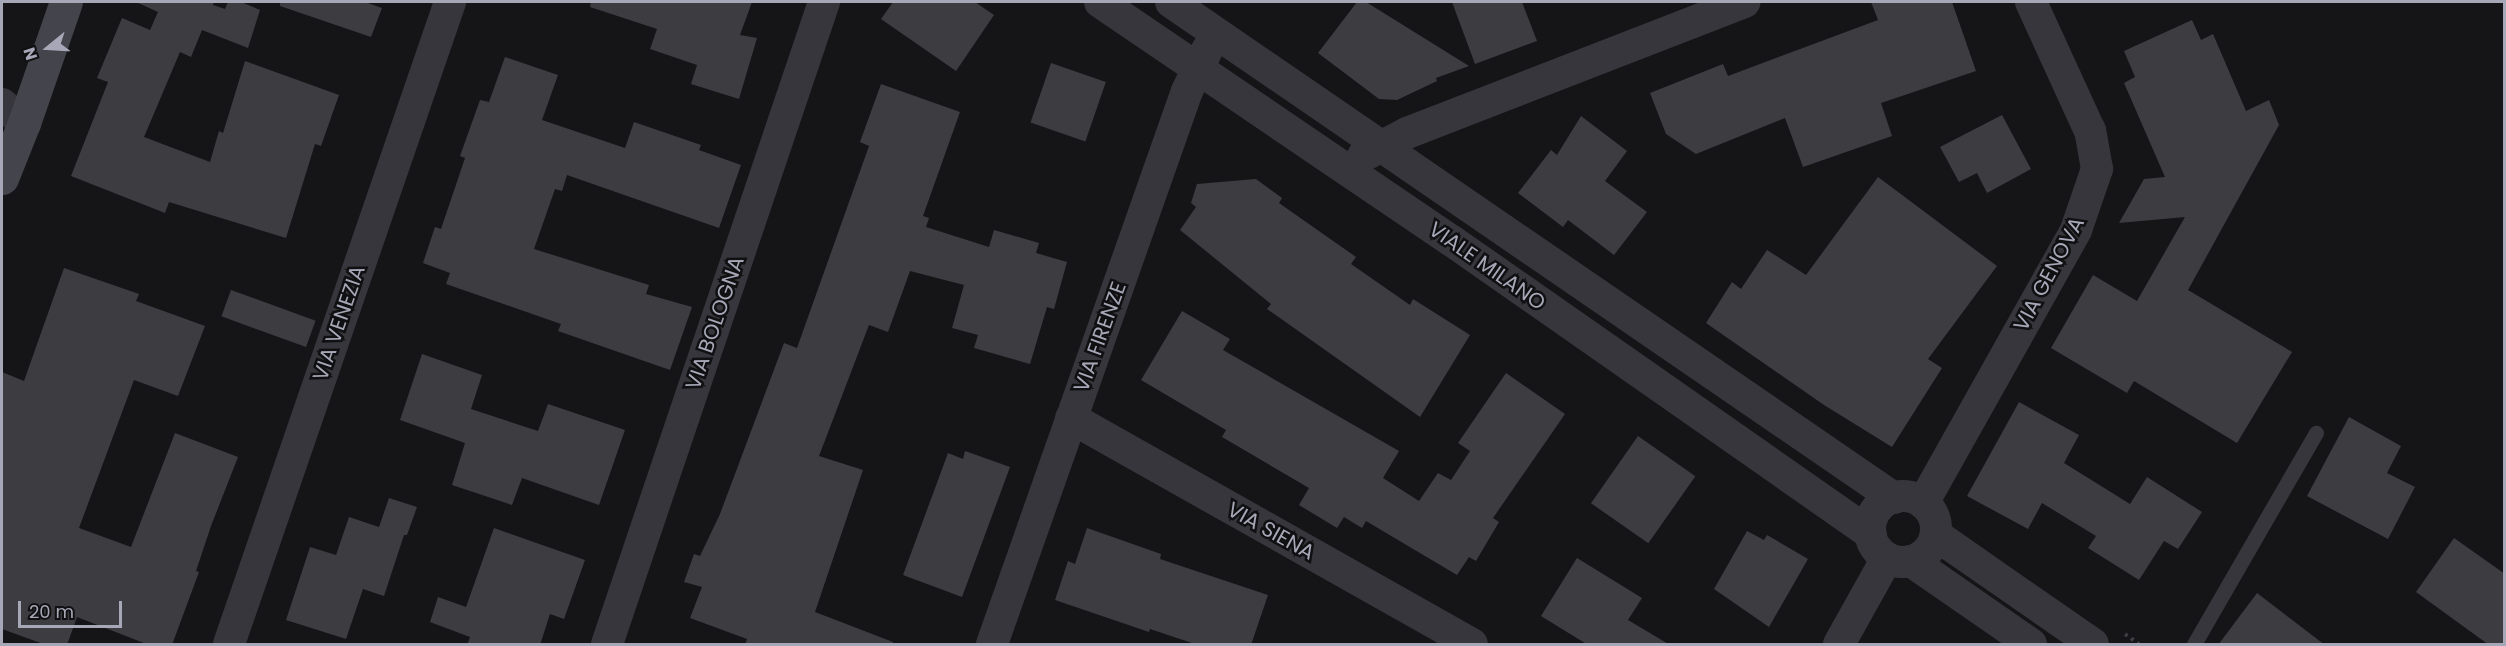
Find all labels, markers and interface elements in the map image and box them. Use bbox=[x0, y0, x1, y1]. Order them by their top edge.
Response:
north arrow bbox=[18, 18, 78, 78]
text: N bbox=[18, 44, 43, 63]
street label: VIA GENOVA bbox=[2008, 213, 2090, 335]
street label: VIALE MILANO bbox=[1424, 216, 1550, 316]
street label: VIA BOLOGNA bbox=[680, 253, 750, 393]
street label: VIA VENEZIA bbox=[308, 262, 370, 384]
street label: VIA FIRENZE bbox=[1068, 279, 1132, 395]
street label: VIA SIENA bbox=[1223, 497, 1319, 565]
scale bar bbox=[21, 589, 124, 627]
text: 20 m bbox=[29, 599, 74, 624]

